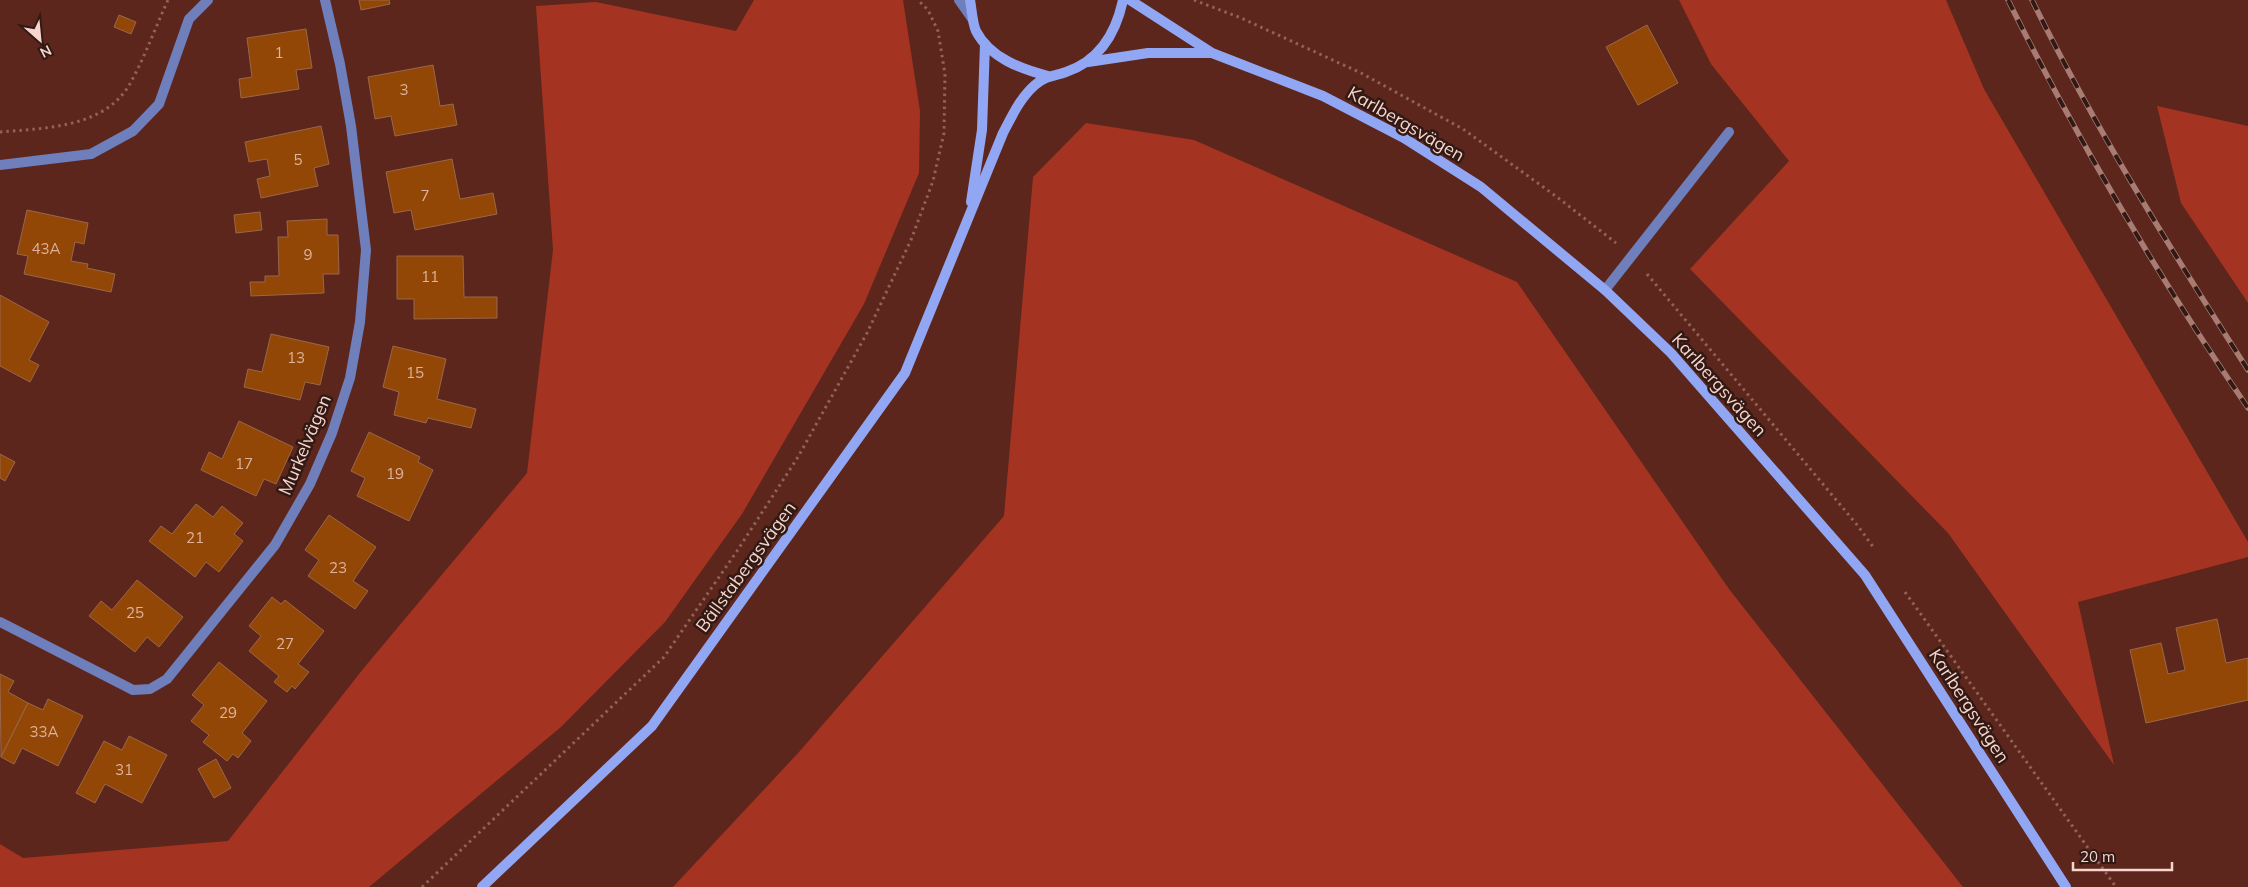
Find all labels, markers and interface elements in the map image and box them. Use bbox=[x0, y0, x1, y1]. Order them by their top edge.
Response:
north arrow bbox=[15, 15, 65, 65]
text: N bbox=[37, 41, 55, 62]
house number: 1 bbox=[274, 43, 284, 62]
house number: 3 bbox=[399, 80, 409, 99]
street label: Karlbergsvägen bbox=[1344, 81, 1469, 166]
house number: 5 bbox=[293, 150, 303, 169]
house number: 7 bbox=[420, 186, 430, 205]
house number: 43A bbox=[31, 239, 61, 258]
house number: 9 bbox=[303, 245, 313, 264]
house number: 11 bbox=[421, 267, 439, 286]
street label: Karlbergsvägen bbox=[1667, 328, 1772, 441]
house number: 13 bbox=[287, 348, 305, 367]
house number: 15 bbox=[406, 363, 424, 382]
street label: Murkelvägen bbox=[273, 391, 336, 499]
house number: 17 bbox=[235, 454, 253, 473]
house number: 19 bbox=[386, 464, 404, 483]
street label: Bällstabergsvägen bbox=[691, 497, 801, 636]
house number: 21 bbox=[186, 528, 204, 547]
house number: 23 bbox=[329, 558, 347, 577]
house number: 25 bbox=[126, 603, 144, 622]
house number: 27 bbox=[276, 634, 294, 653]
street label: Karlbergsvägen bbox=[1924, 644, 2015, 767]
house number: 29 bbox=[219, 703, 237, 722]
house number: 33A bbox=[29, 722, 59, 741]
house number: 31 bbox=[115, 760, 133, 779]
scale bar bbox=[2073, 840, 2172, 872]
text: 20 m bbox=[2080, 847, 2115, 866]

